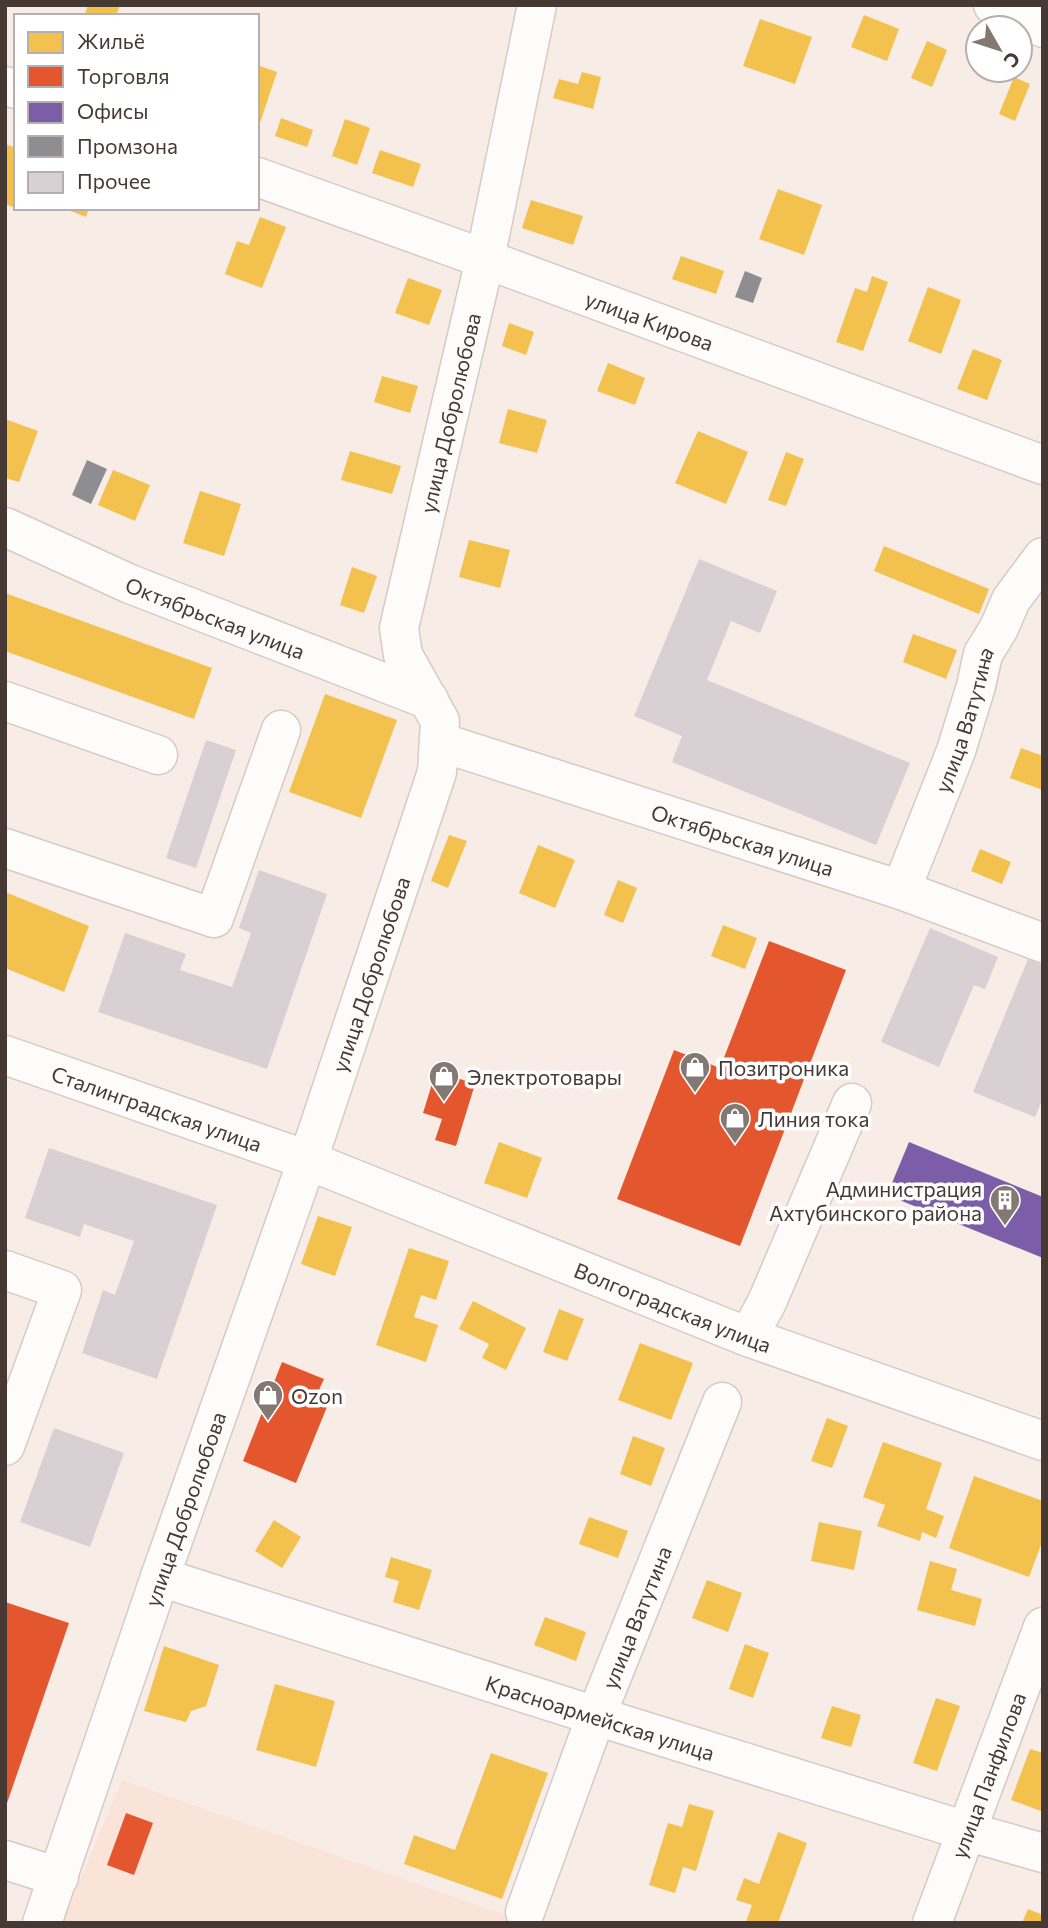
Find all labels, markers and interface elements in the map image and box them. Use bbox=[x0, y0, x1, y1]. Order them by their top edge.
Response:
legend bbox=[14, 14, 259, 210]
north arrow bbox=[964, 14, 1034, 84]
text: Жильё bbox=[77, 28, 145, 53]
text: С bbox=[1000, 48, 1026, 72]
text: Торговля bbox=[77, 63, 170, 88]
text: Офисы bbox=[77, 98, 148, 123]
text: Промзона bbox=[77, 133, 178, 158]
text: Прочее bbox=[77, 168, 151, 193]
street label: улица Кирова bbox=[582, 285, 717, 355]
street label: улица Добролюбова bbox=[414, 310, 485, 515]
street label: Октябрьская улица bbox=[122, 571, 309, 663]
street label: улица Ватутина bbox=[928, 641, 998, 796]
street label: Октябрьская улица bbox=[648, 798, 837, 880]
street label: улица Добролюбова bbox=[326, 873, 414, 1075]
shop icon: Позитроника bbox=[678, 1050, 712, 1094]
place label: Позитроника bbox=[718, 1055, 849, 1080]
shop icon: Электротовары bbox=[427, 1059, 461, 1103]
street label: Сталинградская улица bbox=[49, 1060, 265, 1156]
place label: Электротовары bbox=[467, 1064, 622, 1089]
shop icon: Линия тока bbox=[718, 1101, 752, 1145]
place label: Линия тока bbox=[758, 1106, 869, 1131]
place label: Администрация Ахтубинского района bbox=[769, 1176, 982, 1225]
building icon: Администрация Ахтубинского района bbox=[988, 1183, 1022, 1227]
street label: Волгоградская улица bbox=[571, 1256, 775, 1357]
shop icon: Ozon bbox=[251, 1378, 285, 1422]
place label: Ozon bbox=[291, 1383, 343, 1408]
street label: улица Добролюбова bbox=[139, 1408, 230, 1609]
street label: улица Ватутина bbox=[596, 1542, 675, 1692]
street label: Красноармейская улица bbox=[483, 1669, 718, 1765]
street label: улица Панфилова bbox=[945, 1689, 1030, 1862]

